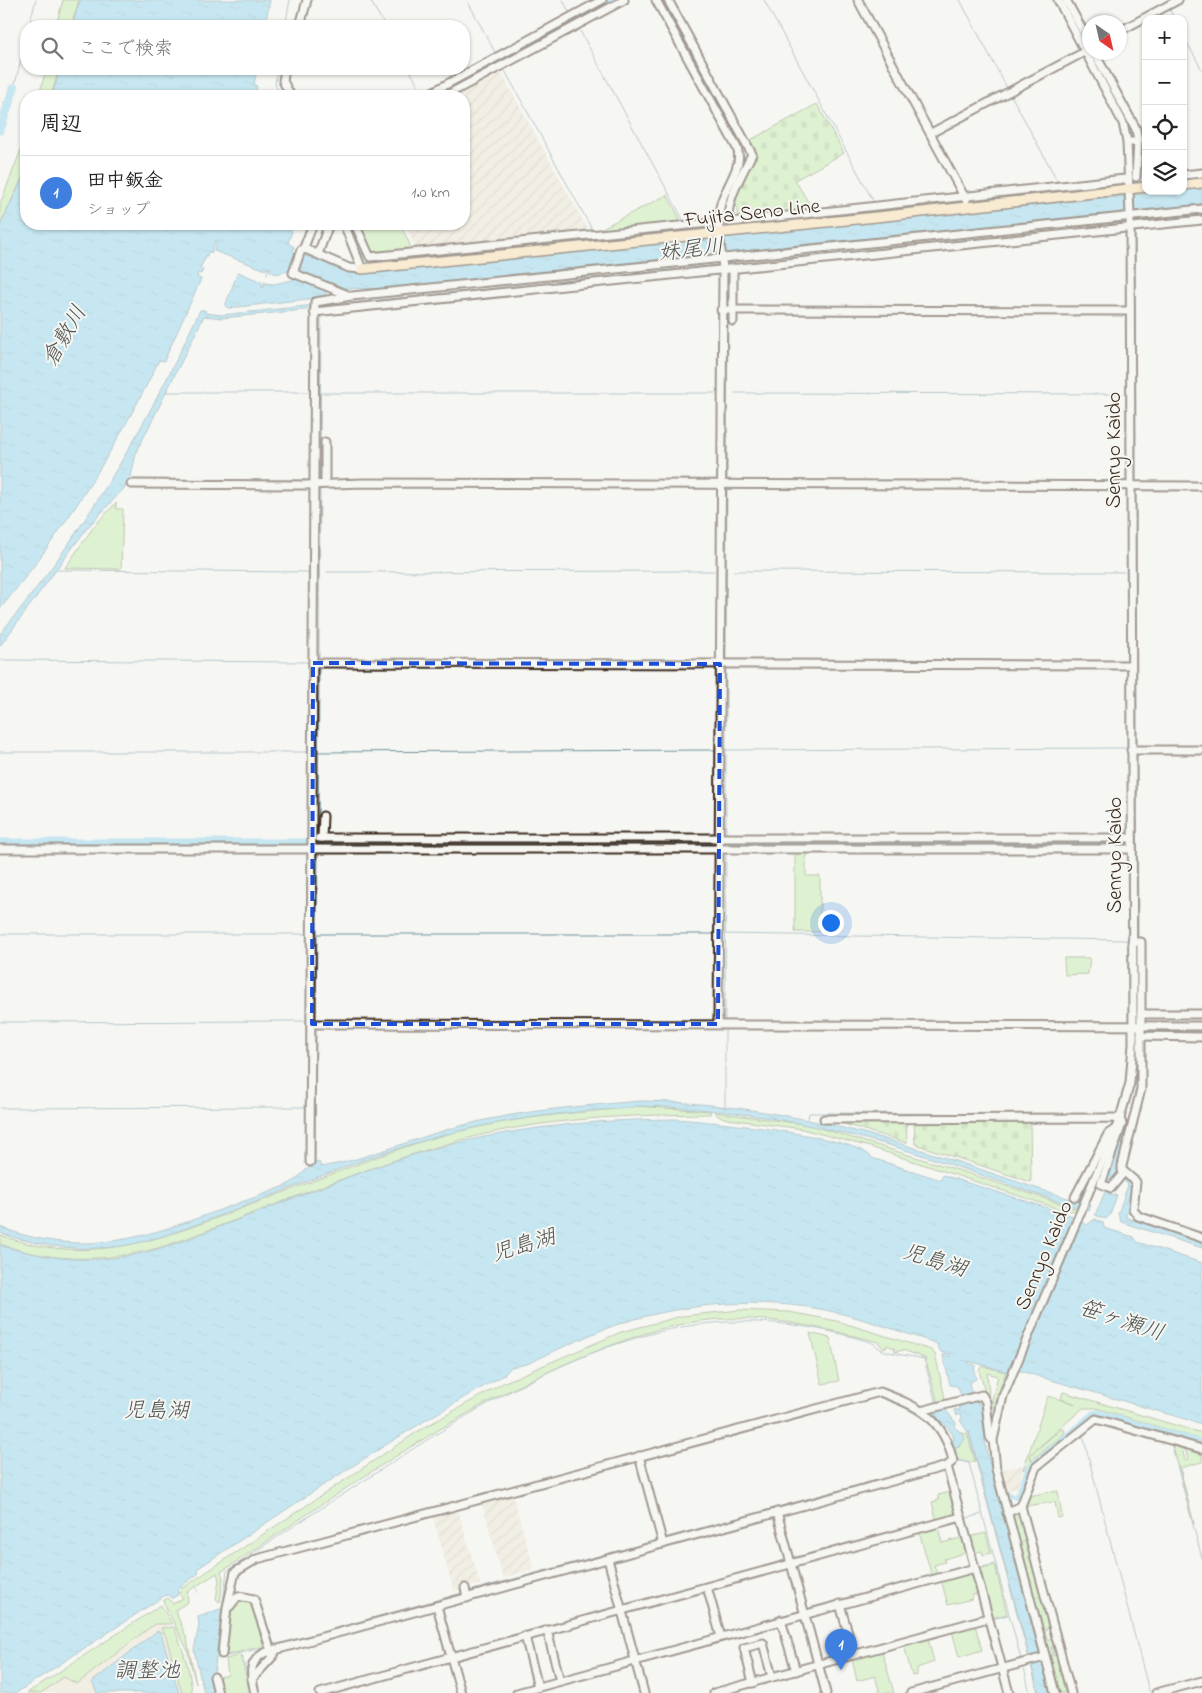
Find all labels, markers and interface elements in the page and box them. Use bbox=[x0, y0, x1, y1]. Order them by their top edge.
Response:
north arrow bbox=[1082, 15, 1127, 60]
map controls bbox=[1142, 15, 1187, 195]
button: + bbox=[1142, 15, 1187, 60]
search box bbox=[20, 20, 470, 75]
icon: search bbox=[38, 34, 66, 62]
text: ここで検索 bbox=[78, 36, 173, 63]
button: − bbox=[1142, 60, 1187, 105]
button: locate bbox=[1142, 105, 1187, 150]
text: 周辺 bbox=[40, 110, 82, 140]
button: layers bbox=[1142, 150, 1187, 195]
text: 田中鈑金 bbox=[87, 168, 163, 195]
text: 1 bbox=[53, 181, 59, 205]
text: 1.0 km bbox=[411, 181, 450, 205]
street label: Fujita Seno Line bbox=[682, 192, 822, 236]
text: ショップ bbox=[87, 198, 150, 222]
water label: 妹尾川 bbox=[657, 232, 726, 270]
water label: 倉敷川 bbox=[35, 300, 96, 373]
street label: Senryo Kaido bbox=[1100, 392, 1132, 508]
street label: Senryo Kaido bbox=[1101, 797, 1133, 913]
your location bbox=[818, 910, 844, 936]
street label: Senryo Kaido bbox=[1008, 1196, 1083, 1316]
water label: 児島湖 bbox=[488, 1221, 562, 1272]
water label: 児島湖 bbox=[898, 1237, 972, 1287]
water label: 笹ヶ瀬川 bbox=[1074, 1293, 1168, 1351]
water label: 児島湖 bbox=[123, 1396, 191, 1428]
pin: 1 bbox=[825, 1629, 857, 1670]
water label: 調整池 bbox=[114, 1656, 181, 1688]

